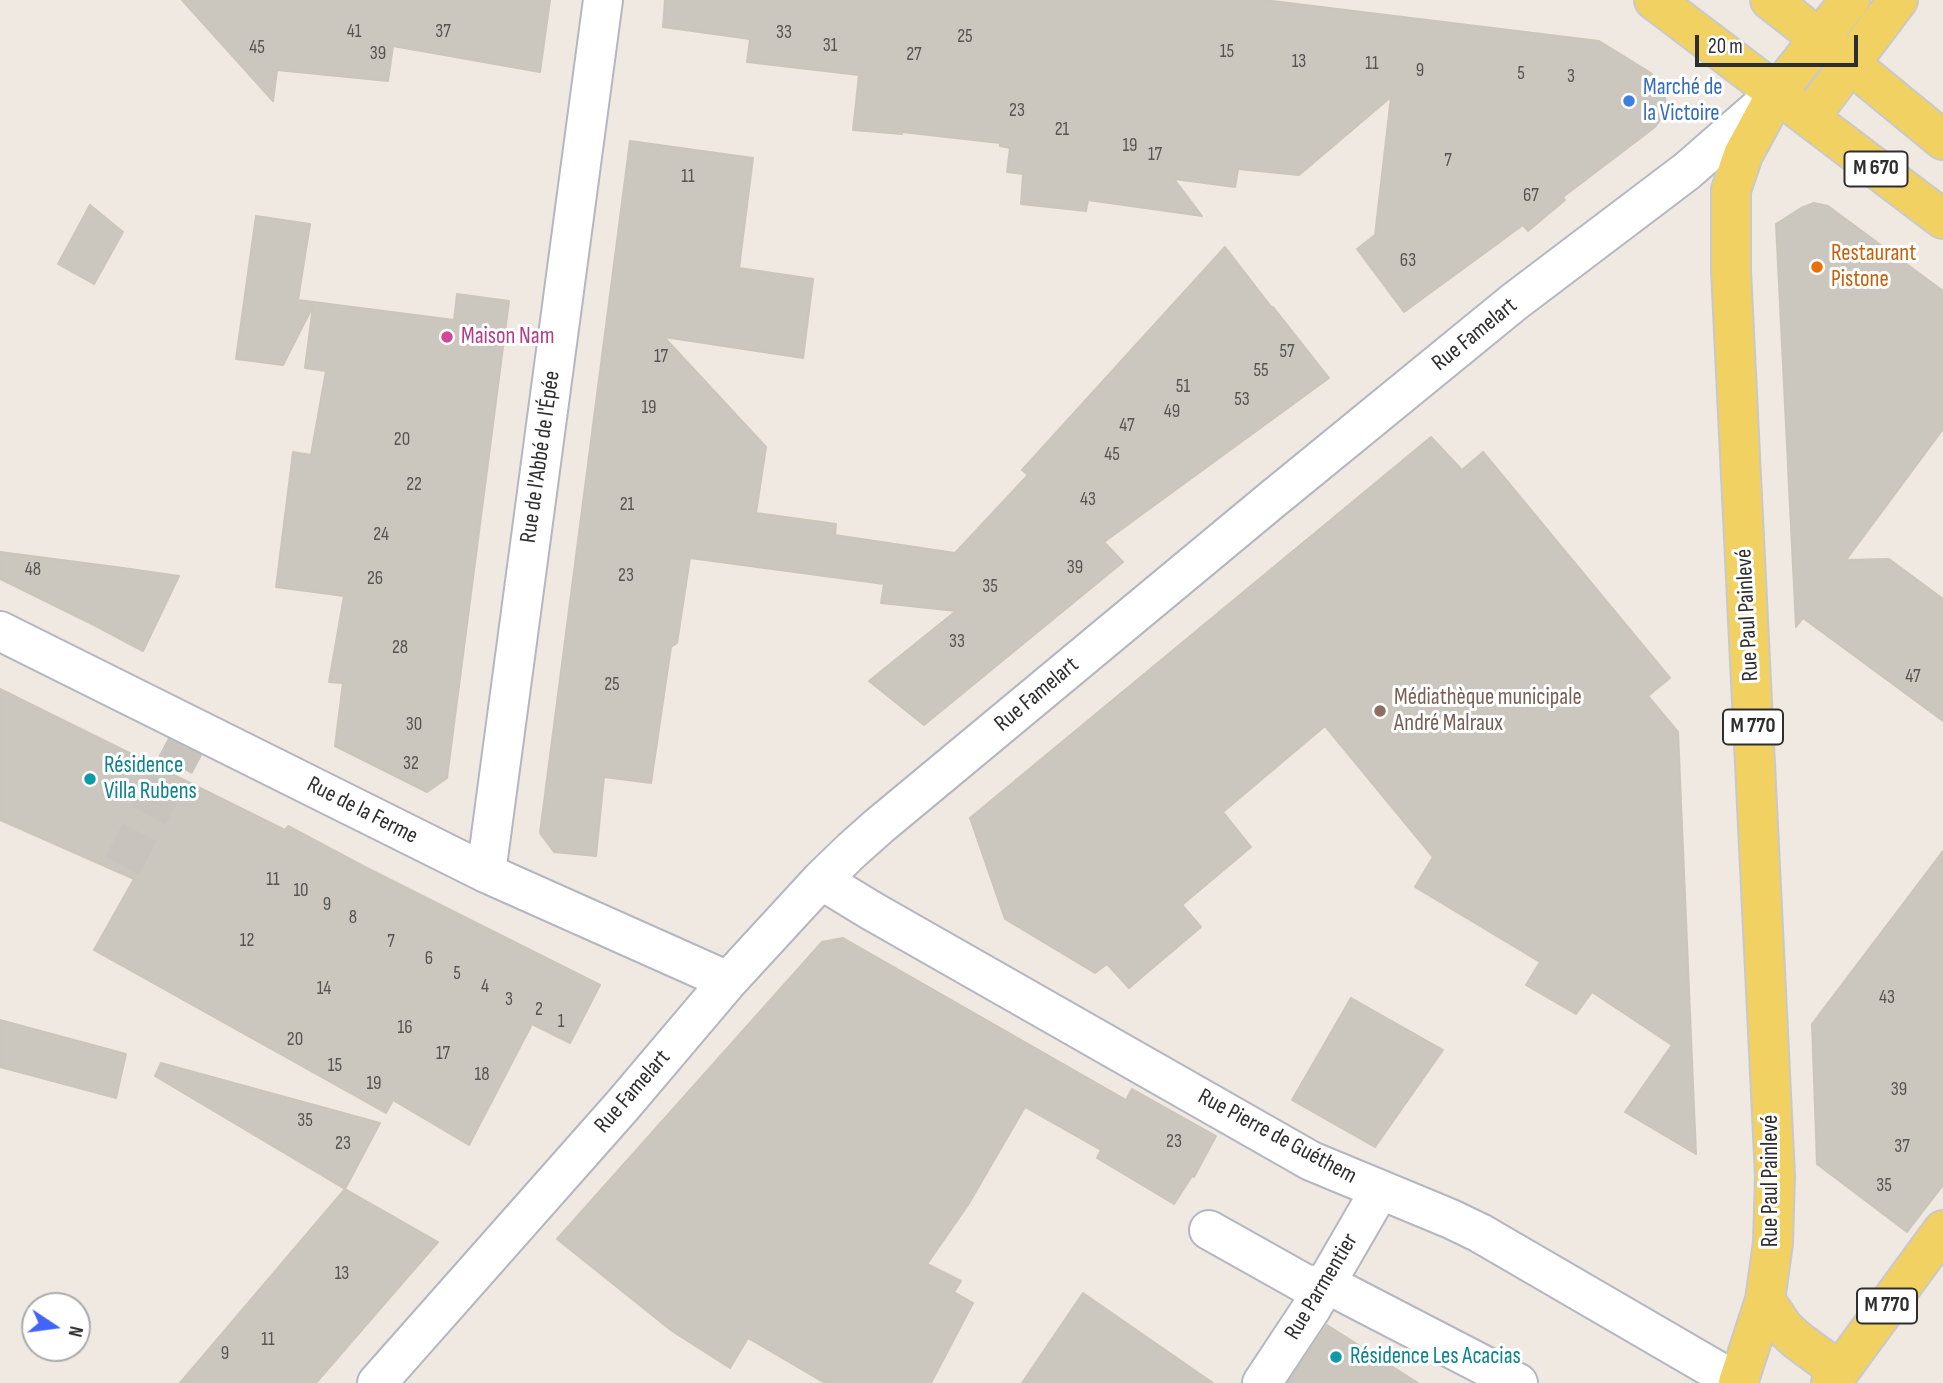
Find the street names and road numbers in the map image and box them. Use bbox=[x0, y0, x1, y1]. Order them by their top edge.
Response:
road number: M 670 bbox=[1844, 152, 1908, 186]
street label: Rue Famelart bbox=[1427, 292, 1523, 378]
street label: Rue de l'Abbé de l'Épée bbox=[515, 369, 567, 545]
street label: Rue Paul Painlevé bbox=[1731, 548, 1765, 682]
street label: Rue Famelart bbox=[989, 652, 1085, 738]
road number: M 770 bbox=[1723, 710, 1783, 744]
street label: Rue de la Ferme bbox=[302, 771, 422, 851]
street label: Rue Famelart bbox=[589, 1045, 677, 1139]
street label: Rue Pierre de Guéthem bbox=[1193, 1084, 1361, 1190]
street label: Rue Paul Painlevé bbox=[1757, 1115, 1785, 1247]
street label: Rue Parmentier bbox=[1279, 1229, 1365, 1345]
road number: M 770 bbox=[1857, 1288, 1917, 1324]

